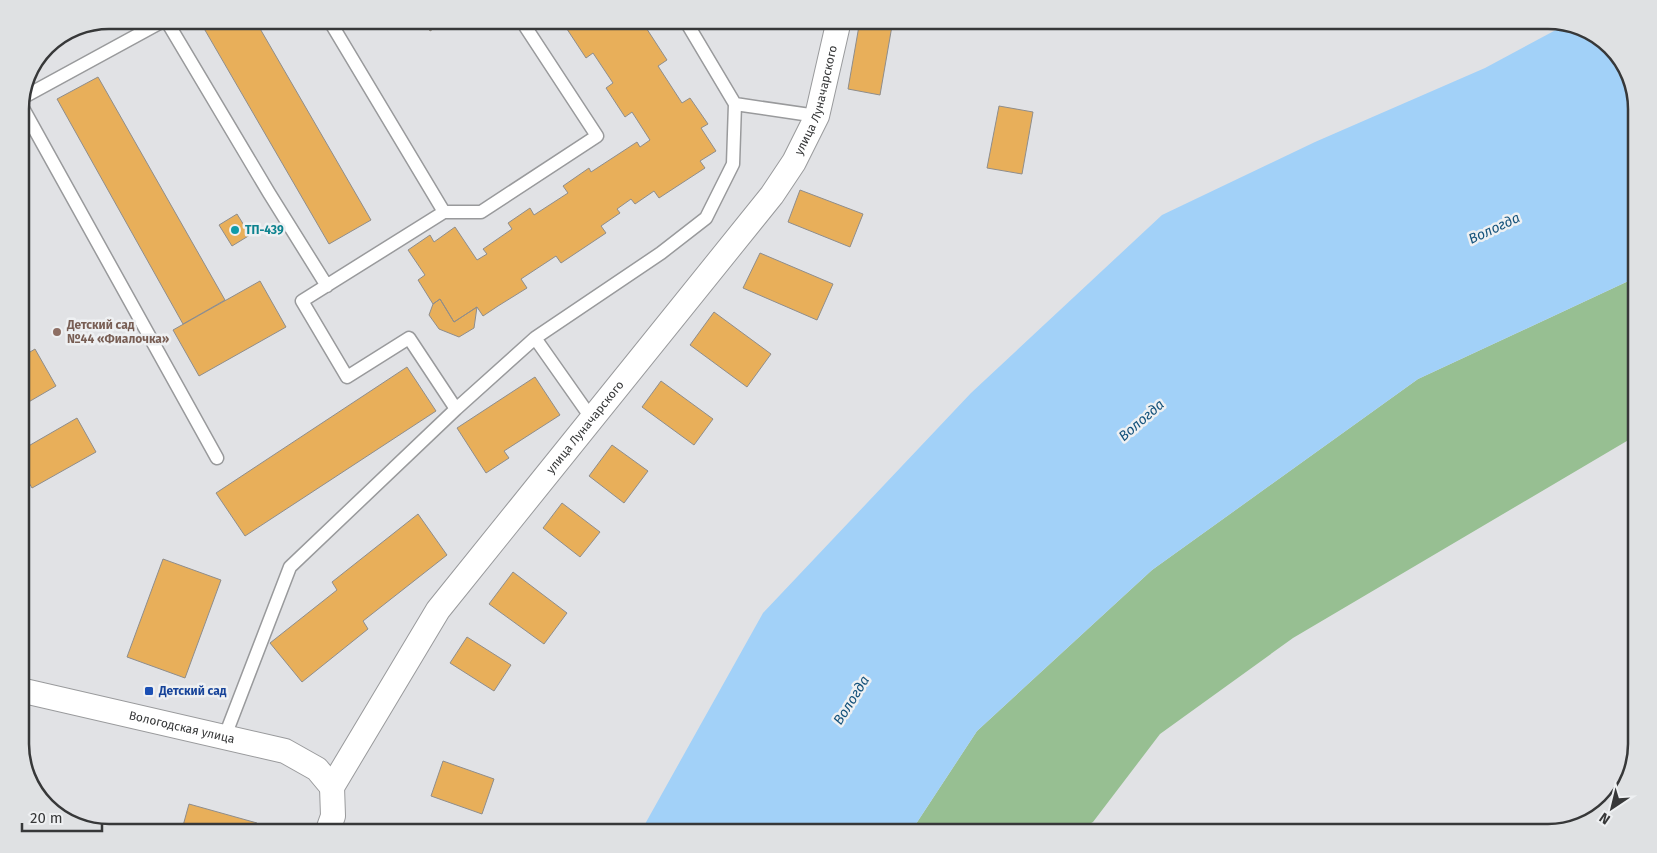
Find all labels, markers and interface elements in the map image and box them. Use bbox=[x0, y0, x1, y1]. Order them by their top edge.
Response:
street label: улица Луначарского bbox=[792, 44, 840, 157]
water label: Вологда bbox=[1466, 209, 1523, 248]
place label: ТП-439 bbox=[245, 223, 284, 237]
marker: ТП-439 bbox=[229, 224, 241, 236]
place label: Детский сад №44 «Фиалочка» bbox=[66, 318, 170, 346]
marker: Детский сад №44 «Фиалочка» bbox=[51, 326, 63, 338]
street label: улица Луначарского bbox=[544, 378, 627, 476]
water label: Вологда bbox=[1115, 396, 1168, 445]
water label: Вологда bbox=[830, 673, 873, 728]
place label: Детский сад bbox=[158, 684, 227, 698]
marker: Детский сад bbox=[143, 685, 155, 697]
street label: Вологодская улица bbox=[127, 708, 236, 746]
north arrow bbox=[1587, 783, 1637, 833]
scale bar bbox=[22, 800, 102, 832]
text: 20 m bbox=[30, 809, 63, 827]
text: N bbox=[1596, 809, 1614, 828]

